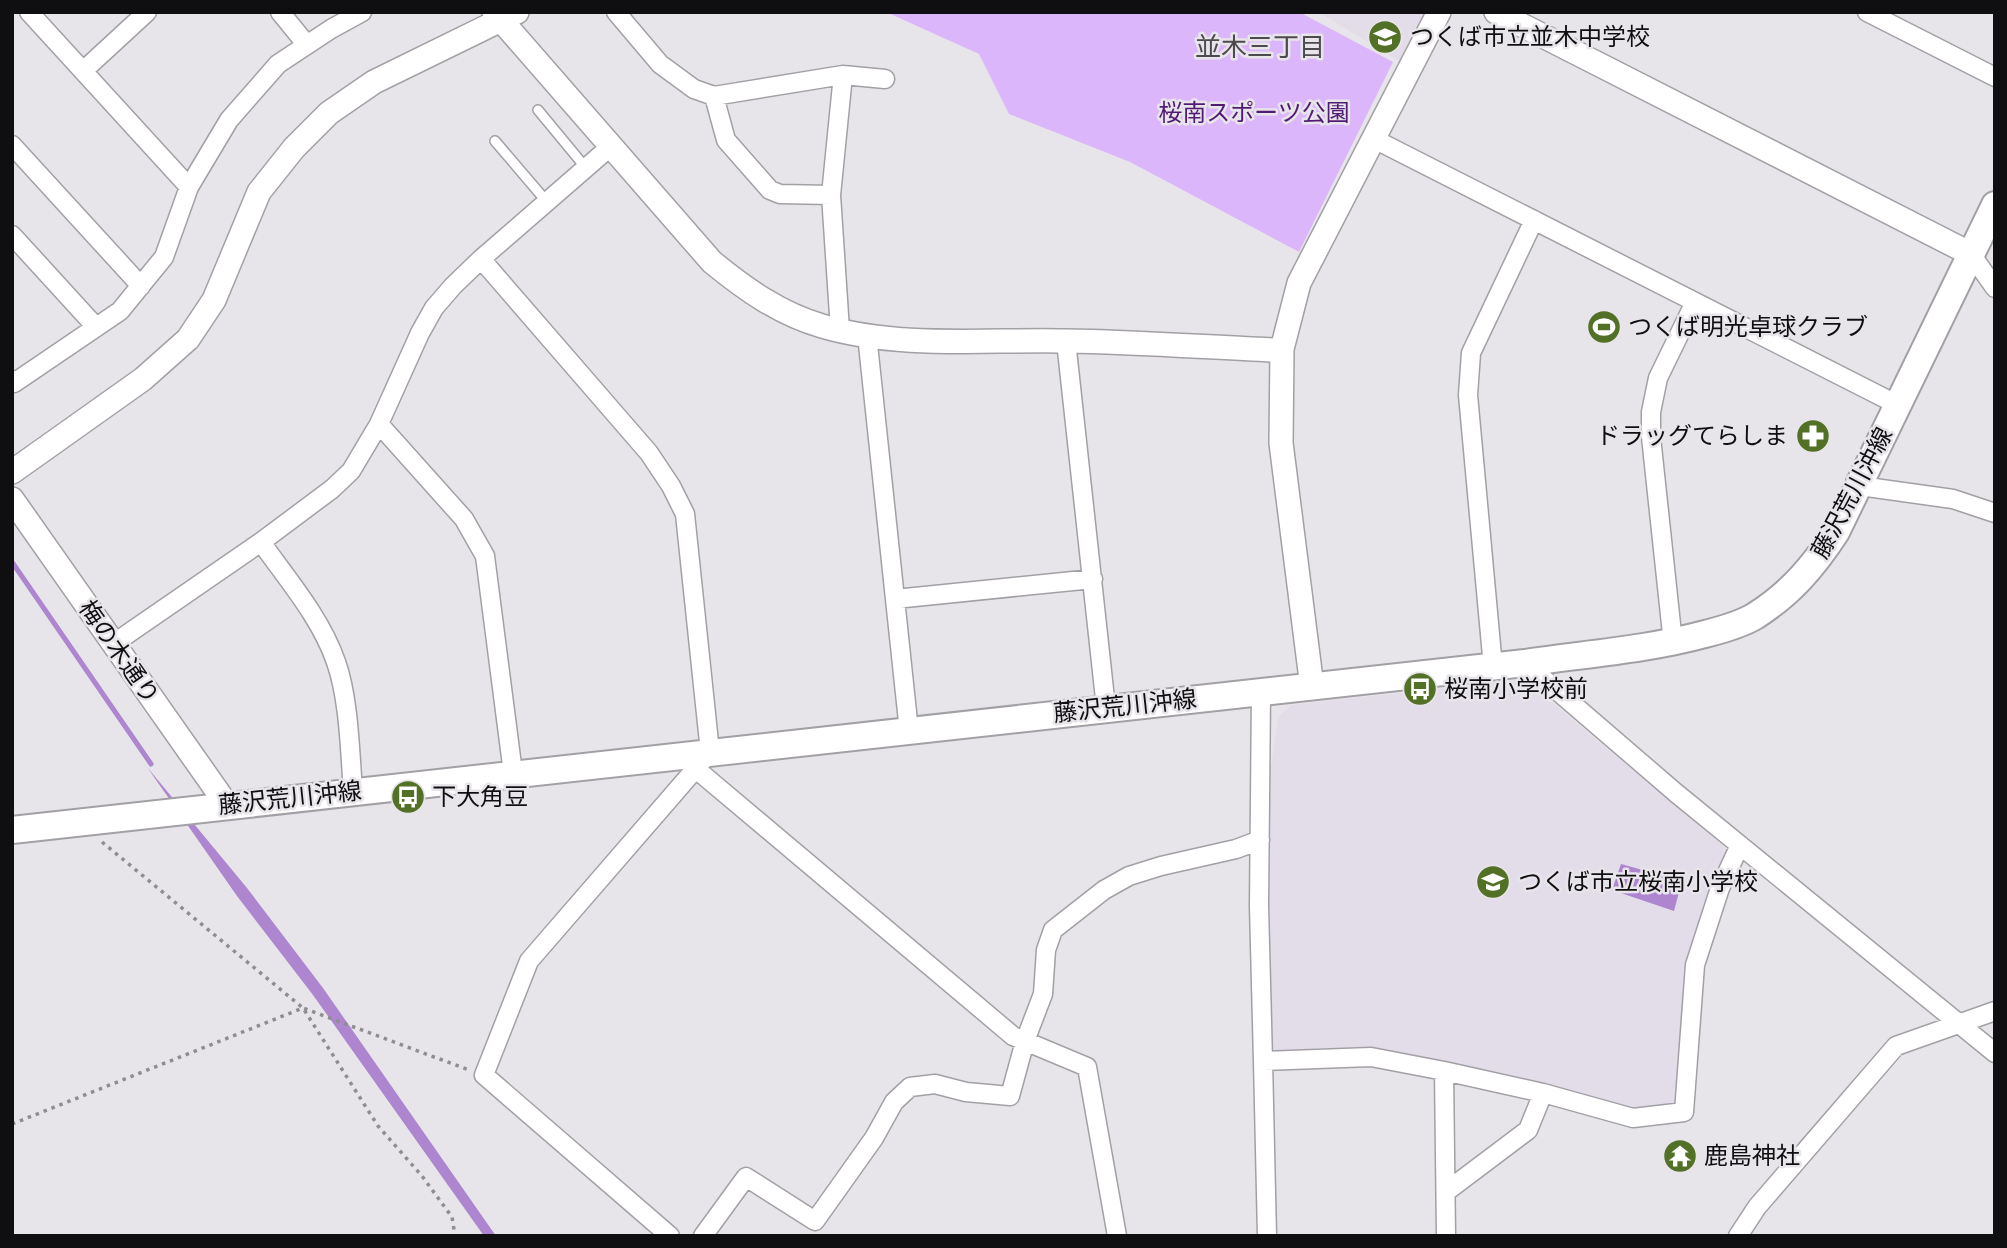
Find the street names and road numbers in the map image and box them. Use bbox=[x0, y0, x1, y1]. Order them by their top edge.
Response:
street label: 藤沢荒川沖線 bbox=[1806, 423, 1898, 563]
street label: 梅の木通り bbox=[73, 595, 165, 709]
street label: 藤沢荒川沖線 bbox=[1052, 685, 1198, 727]
street label: 藤沢荒川沖線 bbox=[217, 777, 363, 819]

